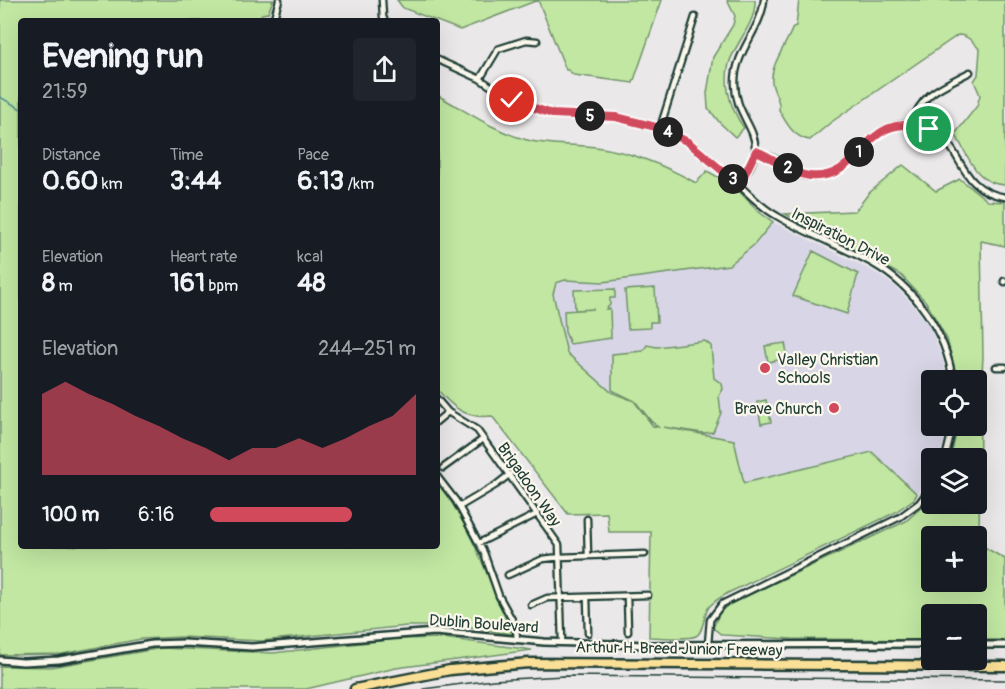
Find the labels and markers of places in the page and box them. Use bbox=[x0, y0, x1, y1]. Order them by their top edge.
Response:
pin bbox=[486, 74, 537, 125]
pin: 5 bbox=[575, 101, 605, 131]
pin bbox=[903, 103, 954, 154]
pin: 4 bbox=[653, 117, 683, 147]
pin: 1 bbox=[844, 137, 874, 167]
pin: 2 bbox=[773, 153, 803, 183]
pin: 3 bbox=[718, 164, 748, 194]
place label: Valley Christian Schools bbox=[777, 350, 878, 388]
marker: Valley Christian Schools bbox=[758, 361, 772, 375]
place label: Brave Church bbox=[734, 399, 822, 419]
marker: Brave Church bbox=[827, 401, 841, 415]

